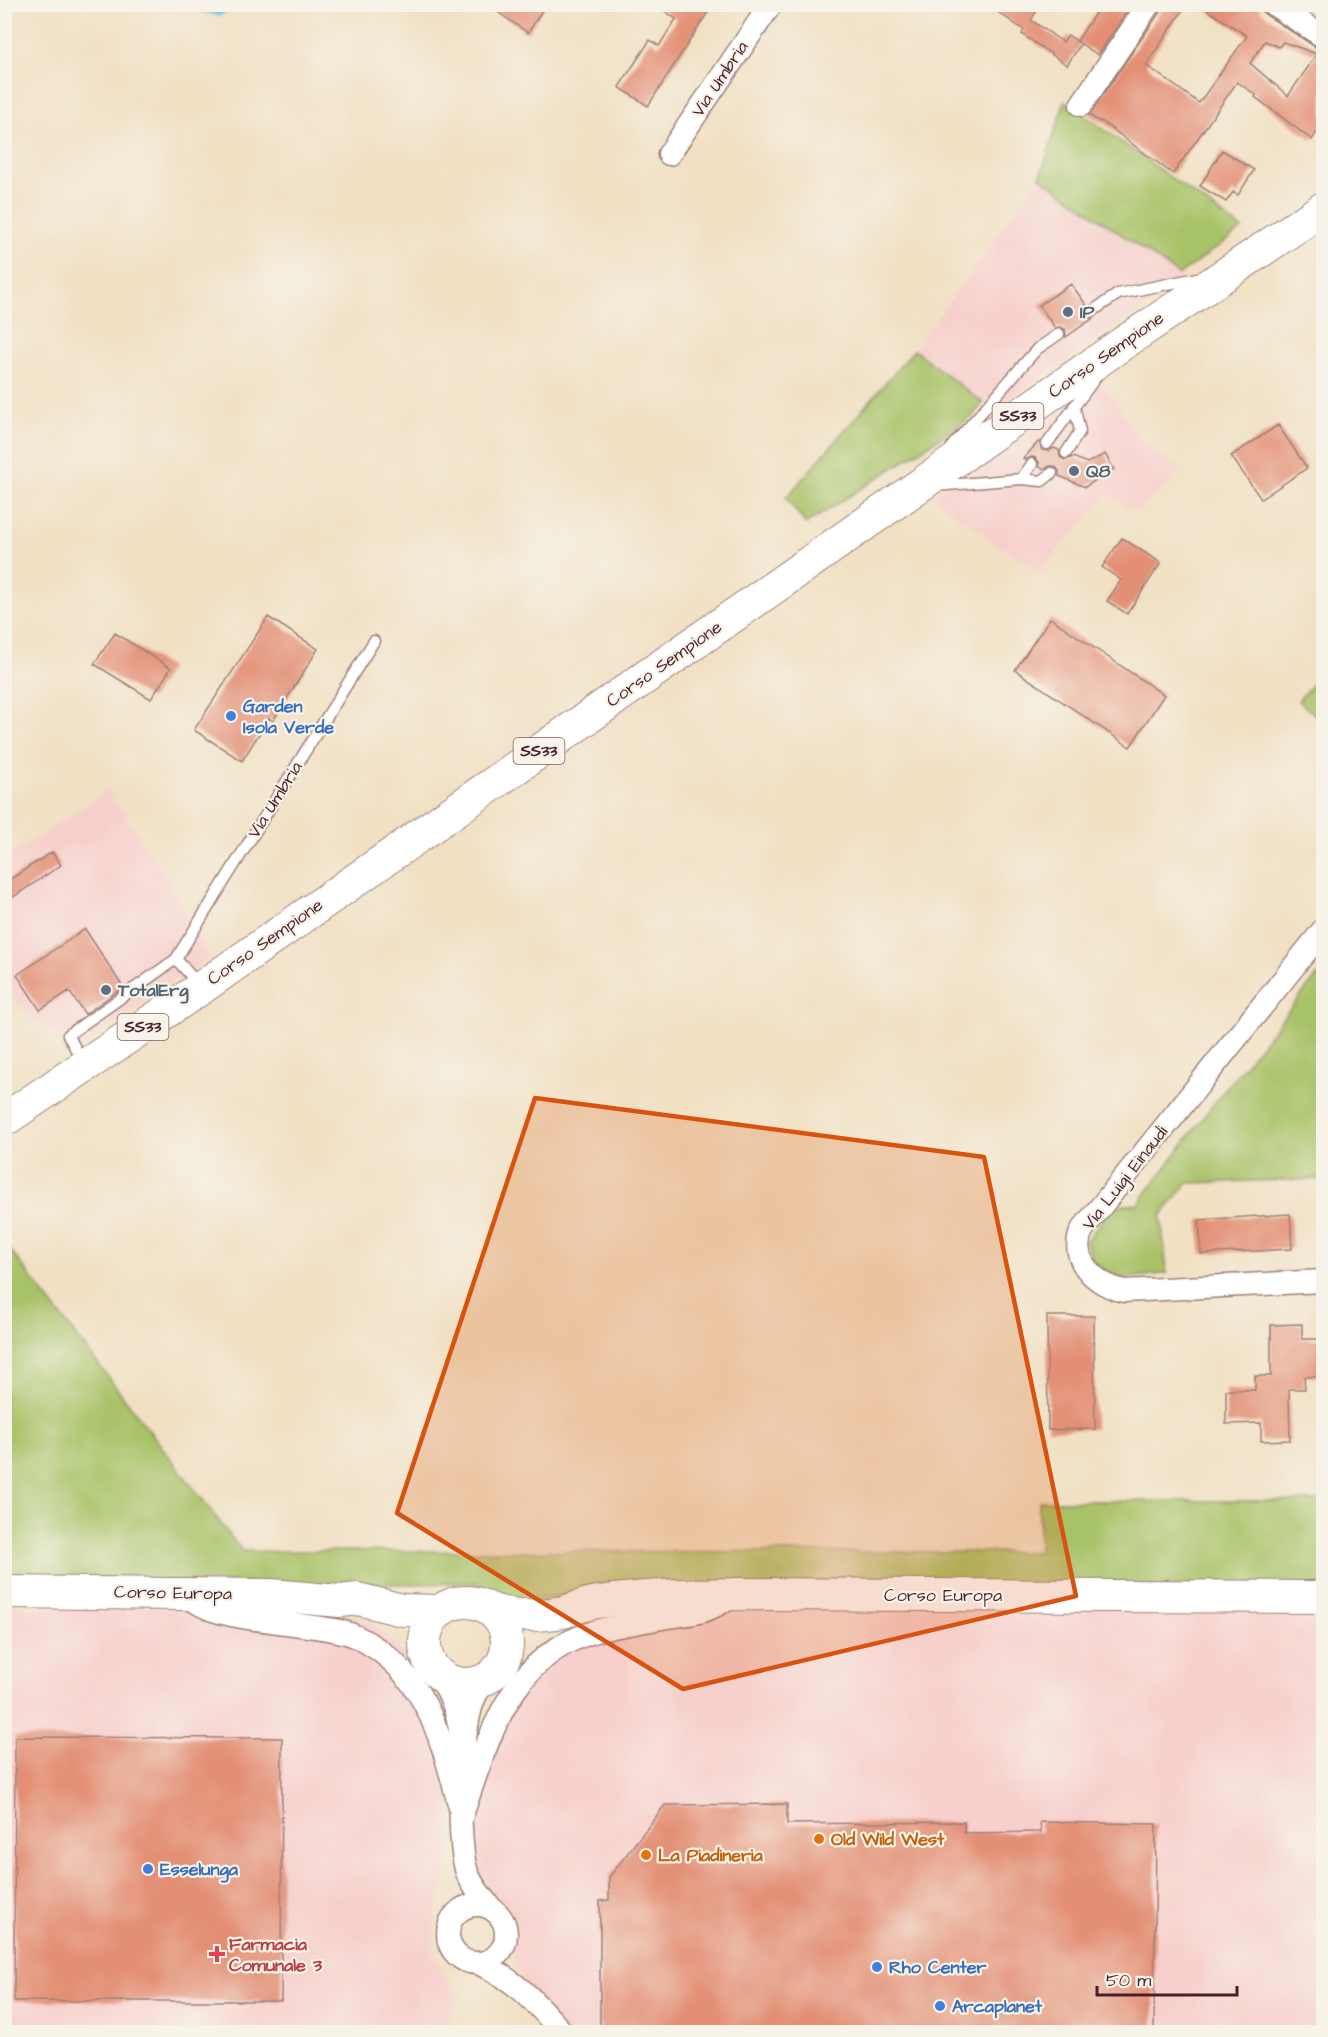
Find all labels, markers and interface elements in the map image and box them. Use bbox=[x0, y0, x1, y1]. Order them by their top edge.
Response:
street label: Via Umbria bbox=[685, 36, 755, 122]
place label: IP bbox=[1080, 300, 1095, 325]
marker: IP bbox=[1061, 305, 1075, 319]
street label: Corso Sempione bbox=[1043, 306, 1169, 404]
road number: SS33 bbox=[992, 403, 1044, 429]
place label: Q8 bbox=[1086, 459, 1111, 484]
marker: Q8 bbox=[1067, 464, 1081, 478]
street label: Corso Sempione bbox=[601, 615, 727, 713]
place label: Garden Isola Verde bbox=[243, 694, 334, 740]
marker: Garden Isola Verde bbox=[224, 709, 238, 723]
road number: SS33 bbox=[514, 738, 564, 764]
street label: Via Umbria bbox=[242, 757, 308, 843]
street label: Corso Sempione bbox=[202, 893, 328, 991]
place label: TotalErg bbox=[117, 978, 189, 1004]
marker: TotalErg bbox=[99, 983, 113, 997]
road number: SS33 bbox=[118, 1014, 168, 1040]
street label: Via Luigi Einaudi bbox=[1076, 1120, 1175, 1236]
street label: Corso Europa bbox=[114, 1579, 232, 1607]
street label: Corso Europa bbox=[884, 1583, 1002, 1608]
place label: Old Wild West bbox=[831, 1827, 945, 1852]
marker: Old Wild West bbox=[812, 1832, 826, 1846]
place label: La Piadineria bbox=[658, 1843, 764, 1868]
marker: La Piadineria bbox=[639, 1848, 653, 1862]
place label: Esselunga bbox=[160, 1857, 239, 1883]
marker: Esselunga bbox=[141, 1862, 155, 1876]
place label: Farmacia Comunale 3 bbox=[229, 1932, 323, 1978]
marker: Farmacia Comunale 3 bbox=[210, 1947, 224, 1961]
place label: Rho Center bbox=[889, 1955, 987, 1980]
scale bar bbox=[1097, 1959, 1236, 1997]
marker: Rho Center bbox=[870, 1960, 884, 1974]
text: 50 m bbox=[1106, 1968, 1151, 1993]
place label: Arcaplanet bbox=[952, 1994, 1043, 2019]
marker: Arcaplanet bbox=[933, 1999, 947, 2013]

